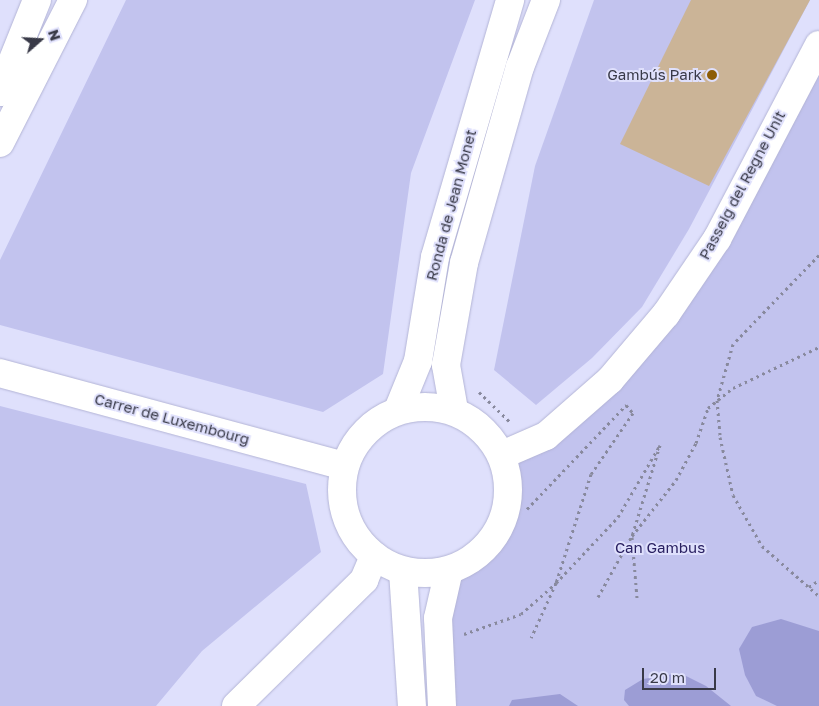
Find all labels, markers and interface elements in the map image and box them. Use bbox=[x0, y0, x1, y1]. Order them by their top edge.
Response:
north arrow bbox=[15, 15, 65, 65]
text: N bbox=[45, 27, 64, 43]
place label: Gambús Park bbox=[607, 66, 702, 84]
marker: Gambús Park bbox=[706, 69, 718, 81]
street label: Passeig del Regne Unit bbox=[695, 107, 789, 263]
street label: Ronda de Jean Monet bbox=[422, 127, 480, 283]
street label: Carrer de Luxembourg bbox=[93, 390, 251, 448]
park label: Can Gambus bbox=[615, 539, 705, 557]
scale bar bbox=[644, 658, 718, 690]
text: 20 m bbox=[650, 668, 685, 686]

